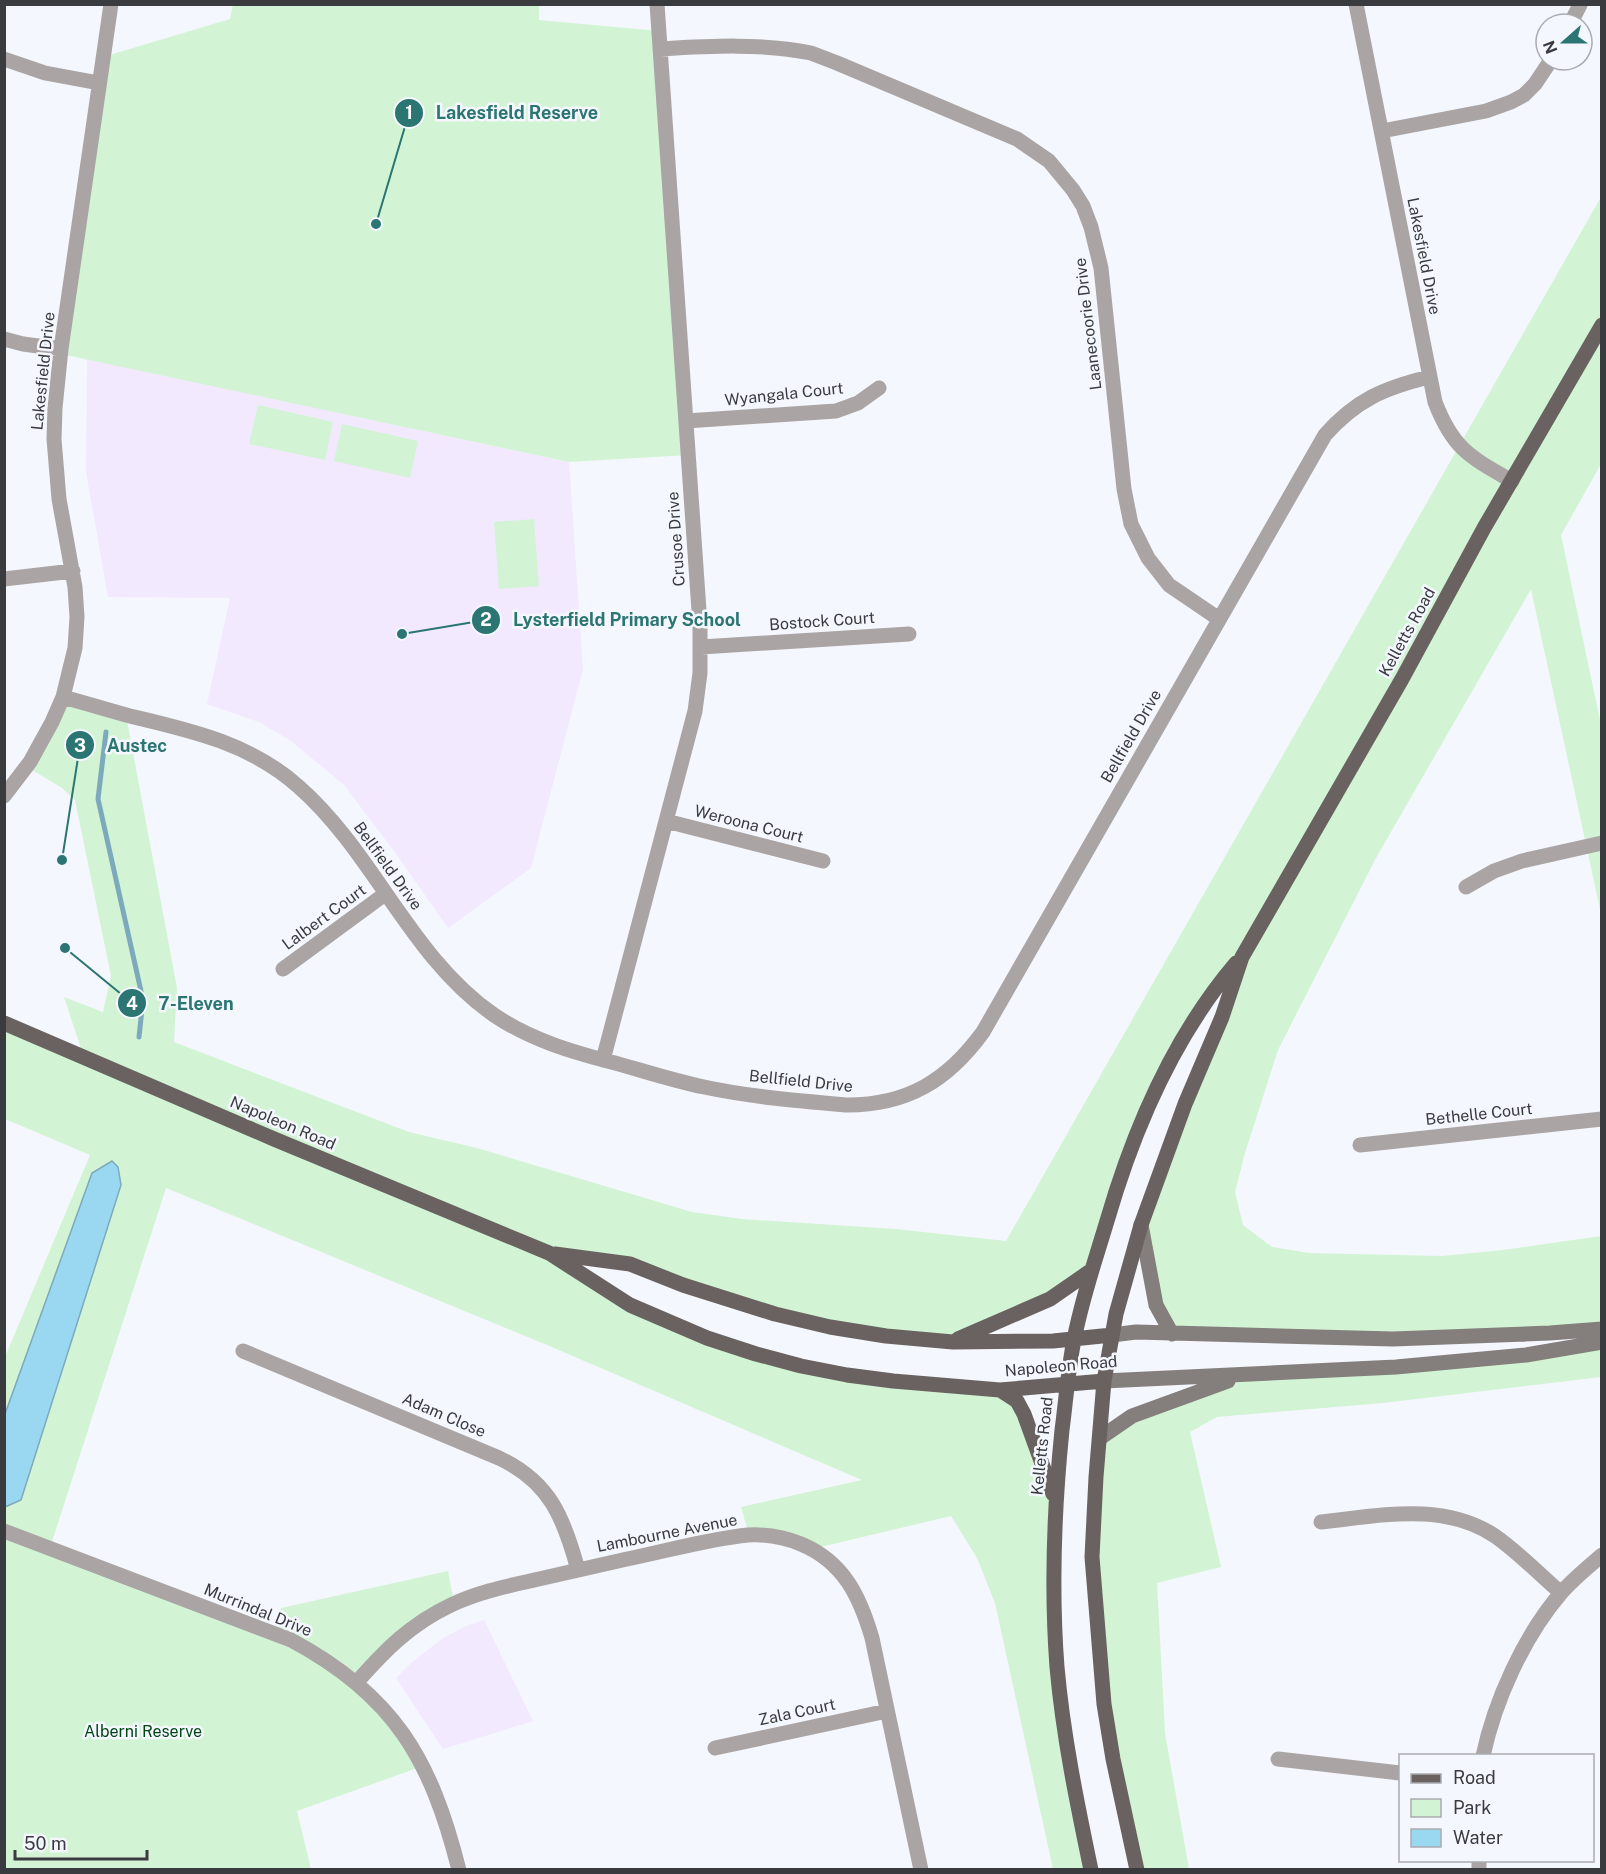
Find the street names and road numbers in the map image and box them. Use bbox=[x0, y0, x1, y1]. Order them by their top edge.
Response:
street label: Lakesfield Drive bbox=[1403, 196, 1445, 316]
street label: Laanecoorie Drive bbox=[1070, 257, 1106, 391]
street label: Lakesfield Drive bbox=[27, 311, 59, 431]
street label: Wyangala Court bbox=[724, 378, 844, 410]
street label: Crusoe Drive bbox=[663, 491, 689, 587]
street label: Kelletts Road bbox=[1375, 584, 1439, 680]
street label: Bostock Court bbox=[769, 608, 875, 634]
street label: Bellfield Drive bbox=[1097, 686, 1165, 786]
street label: Weroona Court bbox=[693, 801, 805, 847]
street label: Bellfield Drive bbox=[350, 818, 426, 914]
street label: Lalbert Court bbox=[278, 880, 370, 954]
street label: Bellfield Drive bbox=[748, 1066, 854, 1096]
street label: Napoleon Road bbox=[227, 1092, 339, 1154]
street label: Bethelle Court bbox=[1425, 1099, 1533, 1129]
street label: Napoleon Road bbox=[1004, 1352, 1118, 1380]
street label: Adam Close bbox=[399, 1389, 489, 1441]
street label: Kelletts Road bbox=[1027, 1396, 1057, 1496]
street label: Lambourne Avenue bbox=[595, 1510, 739, 1556]
street label: Murrindal Drive bbox=[201, 1580, 315, 1640]
street label: Zala Court bbox=[757, 1695, 837, 1729]

